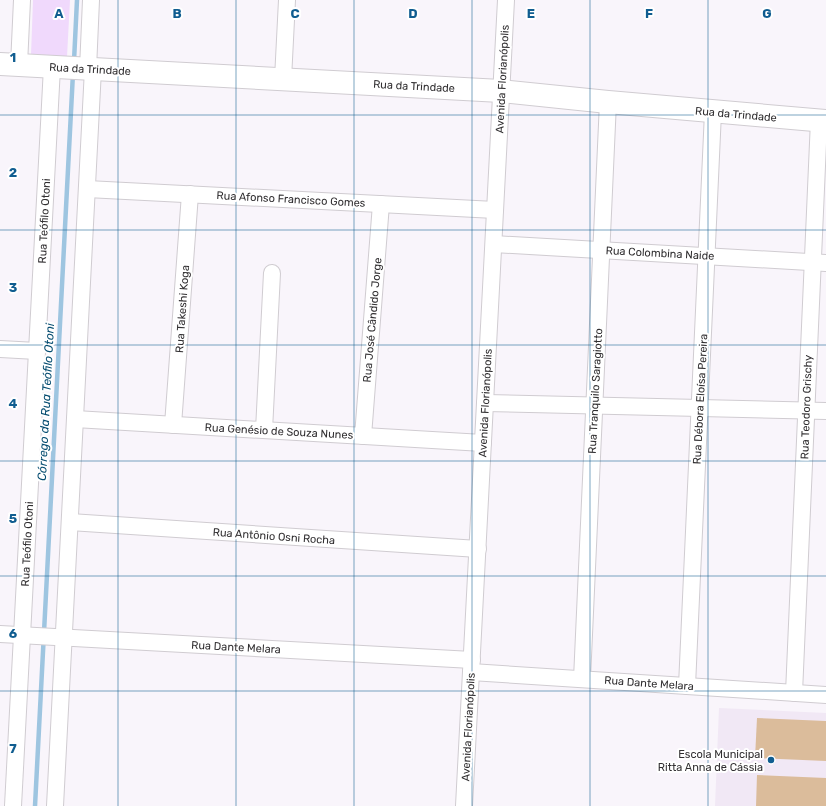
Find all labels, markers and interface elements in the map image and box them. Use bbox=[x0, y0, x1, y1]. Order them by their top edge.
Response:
text: A bbox=[54, 6, 64, 21]
text: B bbox=[172, 6, 182, 21]
text: C bbox=[290, 6, 300, 21]
text: D bbox=[408, 6, 418, 21]
text: E bbox=[527, 6, 535, 21]
text: F bbox=[645, 6, 653, 21]
text: G bbox=[762, 6, 772, 21]
street label: Avenida Florianópolis bbox=[493, 24, 512, 134]
text: 1 bbox=[10, 50, 16, 65]
street label: Rua da Trindade bbox=[49, 61, 131, 78]
street label: Rua da Trindade bbox=[373, 78, 455, 95]
street label: Rua da Trindade bbox=[695, 104, 777, 125]
text: 2 bbox=[9, 165, 17, 180]
street label: Rua Teófilo Otoni bbox=[36, 178, 53, 264]
street label: Rua Afonso Francisco Gomes bbox=[216, 189, 366, 210]
street label: Rua Colombina Naide bbox=[605, 244, 715, 263]
street label: Rua José Cândido Jorge bbox=[361, 257, 384, 383]
street label: Rua Takeshi Koga bbox=[173, 265, 192, 353]
text: 3 bbox=[9, 280, 18, 295]
water label: Córrego da Rua Teófilo Otoni bbox=[35, 322, 57, 481]
street label: Rua Tranquilo Saragiotto bbox=[586, 328, 605, 454]
street label: Rua Débora Eloísa Pereira bbox=[691, 333, 710, 465]
street label: Avenida Florianópolis bbox=[476, 348, 495, 458]
street label: Rua Teodoro Grischy bbox=[798, 354, 815, 460]
text: 4 bbox=[9, 396, 18, 411]
street label: Rua Genésio de Souza Nunes bbox=[204, 421, 354, 442]
street label: Rua Teófilo Otoni bbox=[19, 501, 36, 587]
text: 5 bbox=[9, 511, 17, 526]
street label: Rua Antônio Osni Rocha bbox=[212, 526, 336, 547]
text: 6 bbox=[9, 626, 18, 641]
street label: Rua Dante Melara bbox=[191, 639, 281, 656]
street label: Avenida Florianópolis bbox=[459, 672, 478, 782]
street label: Rua Dante Melara bbox=[604, 674, 694, 693]
text: 7 bbox=[9, 741, 17, 756]
place label: Escola Municipal Ritta Anna de Cássia bbox=[658, 748, 763, 774]
marker: Escola Municipal Ritta Anna de Cássia bbox=[766, 755, 776, 765]

